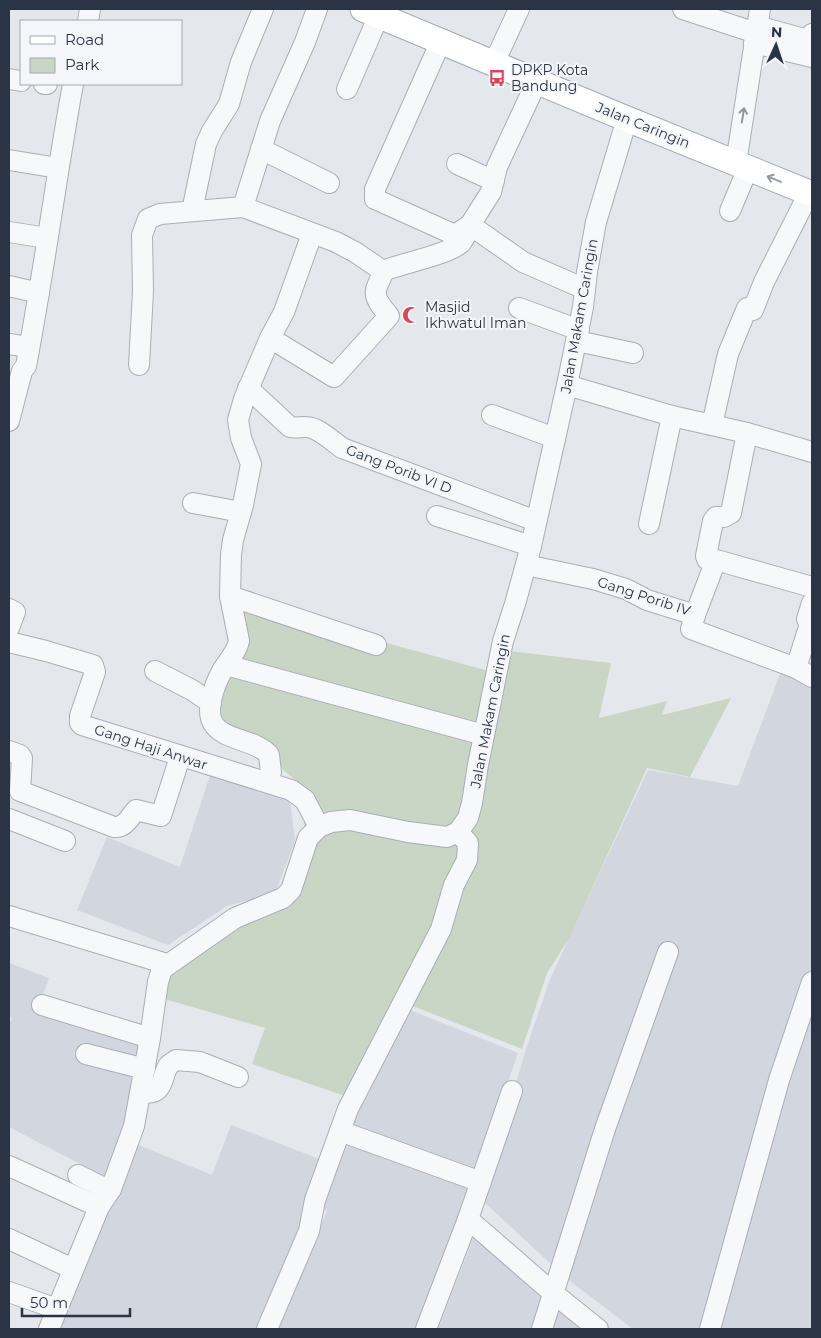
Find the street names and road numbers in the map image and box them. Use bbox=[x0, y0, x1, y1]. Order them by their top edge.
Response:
street label: Jalan Caringin bbox=[592, 98, 693, 152]
street label: Jalan Makam Caringin bbox=[556, 237, 601, 396]
street label: Gang Porib VI D bbox=[344, 441, 454, 497]
street label: Gang Porib IV bbox=[595, 573, 693, 620]
street label: Jalan Makam Caringin bbox=[466, 632, 514, 791]
street label: Gang Haji Anwar bbox=[92, 720, 210, 774]

